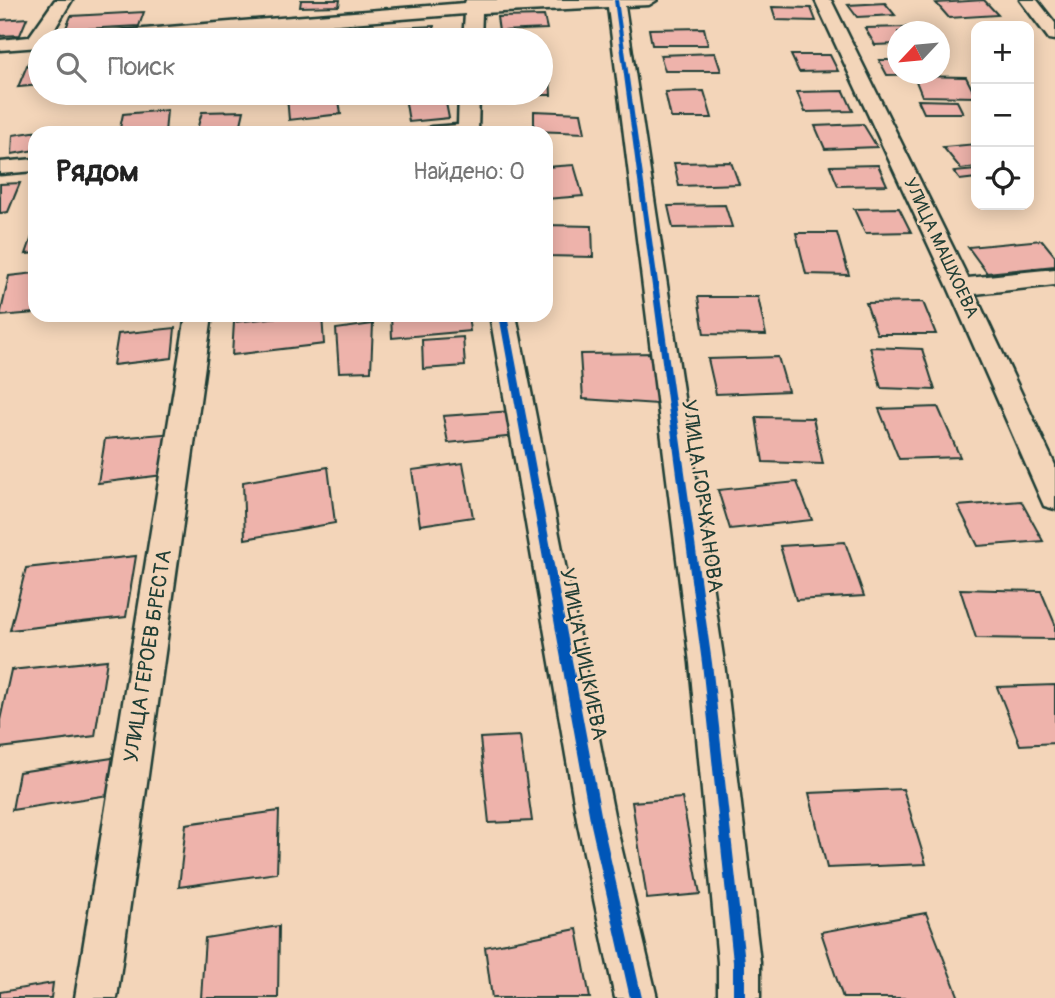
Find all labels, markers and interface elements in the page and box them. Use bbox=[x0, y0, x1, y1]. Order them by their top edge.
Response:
north arrow bbox=[887, 21, 950, 84]
map controls bbox=[971, 21, 1034, 210]
button: + bbox=[971, 21, 1034, 84]
search box bbox=[28, 28, 553, 105]
icon: search bbox=[52, 48, 90, 86]
text: Поиск bbox=[108, 51, 176, 83]
button: − bbox=[971, 84, 1034, 147]
button: locate bbox=[971, 147, 1034, 210]
text: Рядом bbox=[56, 153, 139, 190]
text: Найдено: 0 bbox=[413, 157, 525, 186]
street label: УЛИЦА МАШХОЕВА bbox=[898, 174, 984, 322]
street label: УЛИЦА ГОРЧХАНОВА bbox=[675, 398, 729, 594]
street label: УЛИЦА ГЕРОЕВ БРЕСТА bbox=[118, 548, 178, 764]
street label: УЛИЦА ЦИЦКИЕВА bbox=[553, 566, 613, 742]

